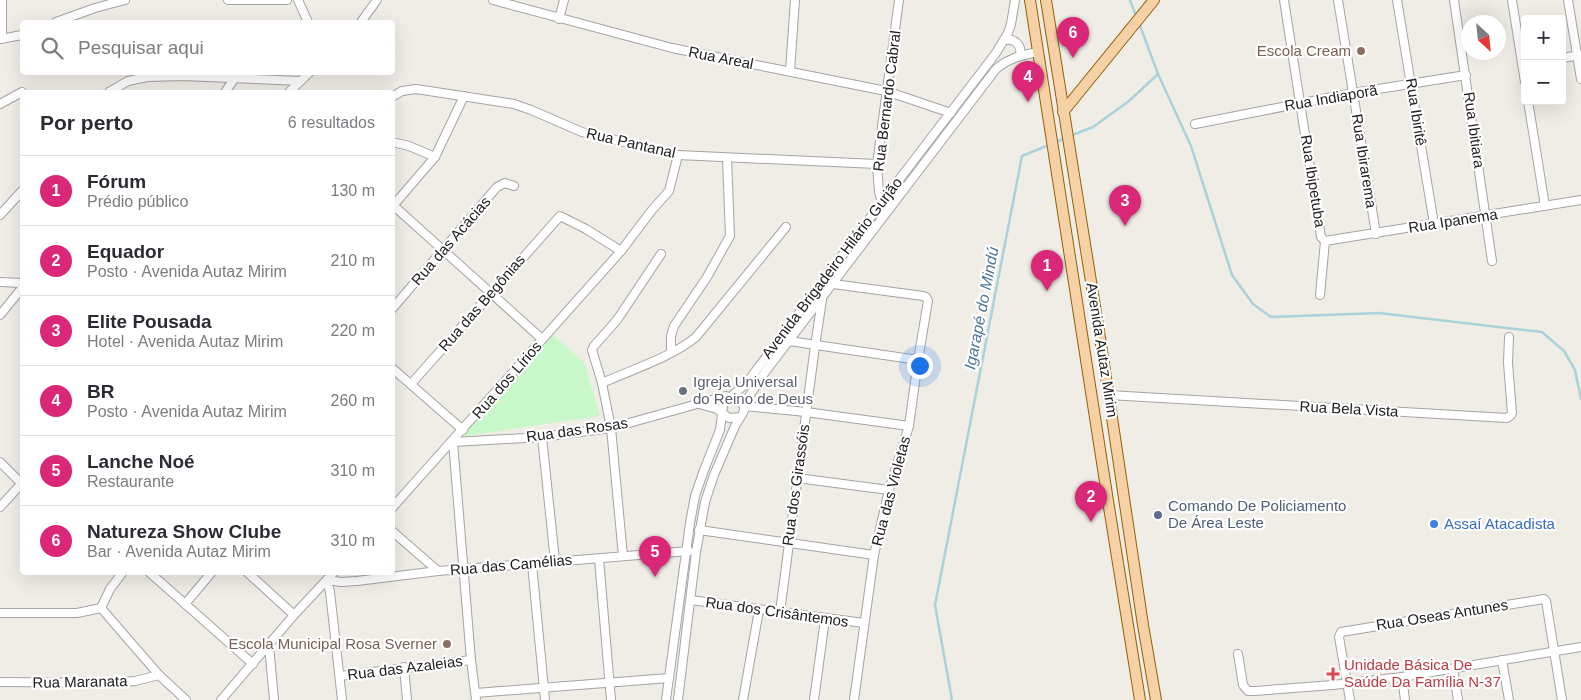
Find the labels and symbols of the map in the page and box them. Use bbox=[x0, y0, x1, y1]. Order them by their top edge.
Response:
north arrow bbox=[1461, 15, 1506, 60]
pin: 6 bbox=[1057, 17, 1089, 58]
street label: Rua Bernardo Cabral bbox=[869, 30, 904, 172]
place label: Escola Cream bbox=[1257, 42, 1351, 59]
street label: Rua Areal bbox=[687, 43, 755, 72]
marker: Escola Cream bbox=[1355, 45, 1367, 57]
pin: 4 bbox=[1012, 61, 1044, 102]
street label: Rua Ibiritê bbox=[1403, 77, 1430, 147]
street label: Rua Indiaporã bbox=[1283, 81, 1379, 114]
street label: Rua Ibitiara bbox=[1461, 91, 1488, 170]
street label: Rua Ibirarema bbox=[1349, 113, 1380, 210]
street label: Rua Pantanal bbox=[585, 124, 677, 161]
street label: Rua Ibipetuba bbox=[1298, 133, 1329, 229]
street label: Avenida Brigadeiro Hilário Gurjão bbox=[758, 174, 905, 362]
pin: 3 bbox=[1109, 185, 1141, 226]
street label: Rua das Acácias bbox=[408, 193, 494, 288]
street label: Rua Ipanema bbox=[1407, 205, 1499, 236]
water label: Igarapé do Mindú bbox=[961, 245, 1002, 371]
pin: 1 bbox=[1031, 250, 1063, 291]
street label: Rua das Begônias bbox=[435, 251, 528, 355]
street label: Avenida Autaz Mirim bbox=[1083, 281, 1122, 419]
street label: Rua dos Lírios bbox=[468, 338, 545, 422]
your location bbox=[907, 353, 933, 379]
place label: Igreja Universal do Reino de Deus bbox=[693, 373, 813, 407]
marker: Igreja Universal do Reino de Deus bbox=[677, 385, 689, 397]
street label: Rua Bela Vista bbox=[1299, 397, 1400, 420]
street label: Rua das Rosas bbox=[525, 414, 629, 445]
street label: Rua dos Girassóis bbox=[779, 423, 812, 547]
street label: Rua das Violetas bbox=[868, 434, 913, 548]
pin: 2 bbox=[1075, 481, 1107, 522]
place label: Comando De Policiamento De Área Leste bbox=[1168, 497, 1346, 531]
marker: Comando De Policiamento De Área Leste bbox=[1152, 509, 1164, 521]
place label: Assaí Atacadista bbox=[1444, 515, 1556, 532]
marker: Assaí Atacadista bbox=[1428, 518, 1440, 530]
pin: 5 bbox=[639, 536, 671, 577]
street label: Rua das Camélias bbox=[449, 551, 573, 578]
street label: Rua dos Crisântemos bbox=[704, 593, 850, 630]
street label: Rua Oseas Antunes bbox=[1375, 596, 1509, 633]
place label: Escola Municipal Rosa Sverner bbox=[229, 635, 437, 652]
marker: Escola Municipal Rosa Sverner bbox=[441, 638, 453, 650]
street label: Rua das Azaleias bbox=[346, 652, 463, 683]
place label: Unidade Básica De Saúde Da Família N-37 bbox=[1344, 656, 1501, 690]
marker: Unidade Básica De Saúde Da Família N-37 bbox=[1326, 667, 1340, 681]
street label: Rua Maranata bbox=[32, 672, 128, 691]

